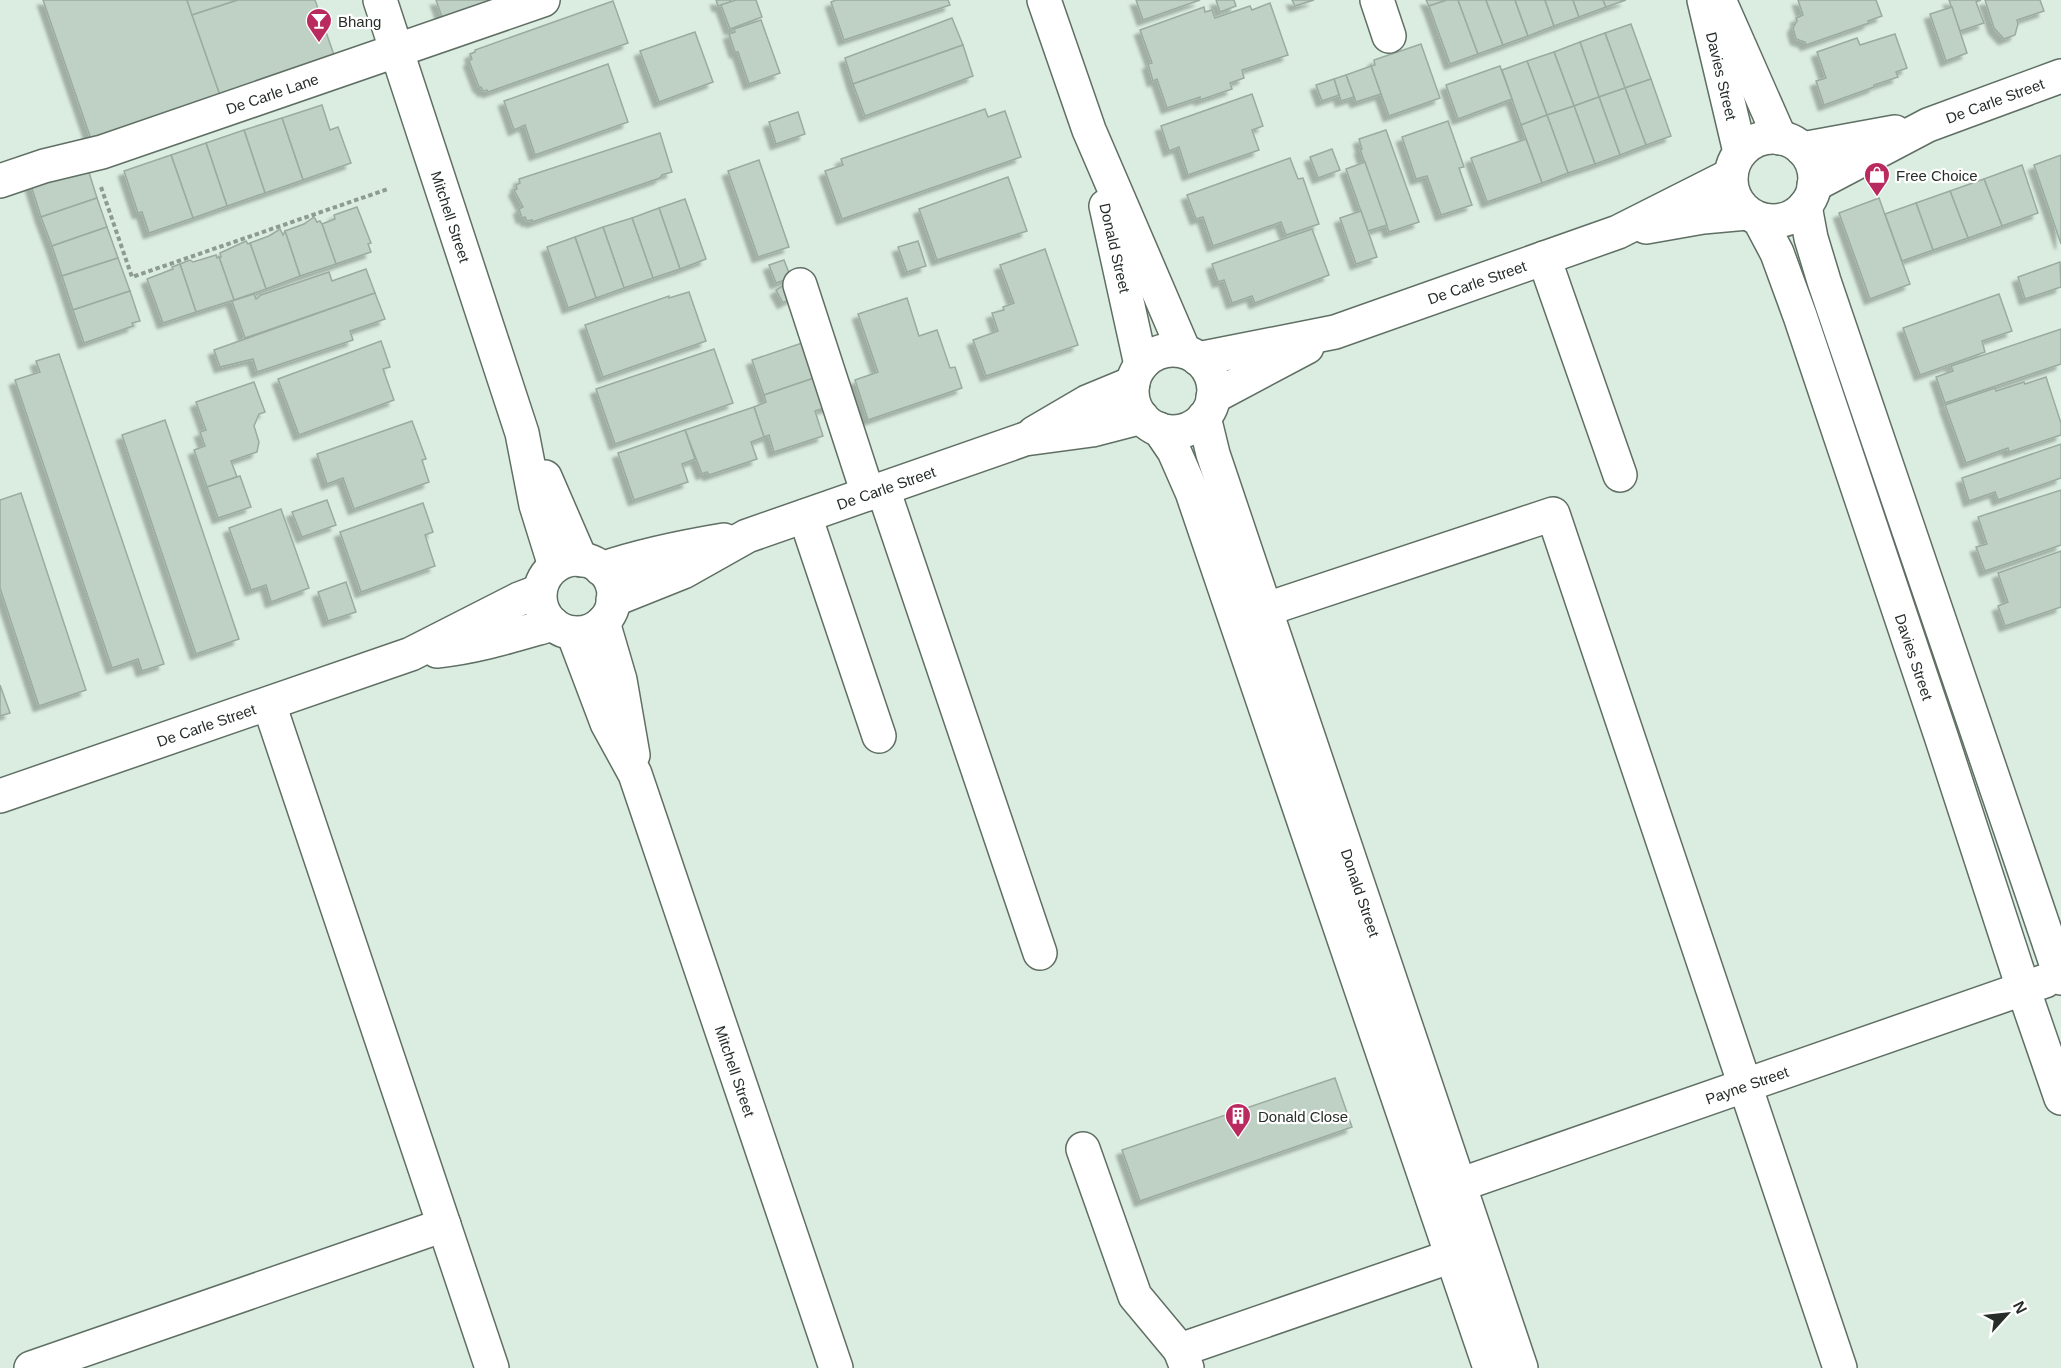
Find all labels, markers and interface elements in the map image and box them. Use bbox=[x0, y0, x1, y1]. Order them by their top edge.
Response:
bar icon: Bhang bbox=[304, 6, 334, 44]
place label: Bhang bbox=[338, 13, 381, 30]
street label: Davies Street bbox=[1703, 30, 1741, 122]
street label: De Carle Lane bbox=[224, 70, 321, 117]
street label: De Carle Street bbox=[1943, 74, 2047, 126]
shop icon: Free Choice bbox=[1862, 160, 1892, 198]
place label: Free Choice bbox=[1896, 167, 1978, 184]
street label: Mitchell Street bbox=[428, 169, 474, 265]
street label: Donald Street bbox=[1096, 201, 1134, 295]
street label: De Carle Street bbox=[1425, 256, 1529, 307]
street label: De Carle Street bbox=[834, 462, 938, 513]
street label: Davies Street bbox=[1892, 611, 1937, 703]
street label: De Carle Street bbox=[154, 700, 258, 750]
street label: Donald Street bbox=[1338, 846, 1384, 940]
street label: Mitchell Street bbox=[712, 1023, 759, 1120]
street label: Payne Street bbox=[1703, 1062, 1791, 1107]
building icon: Donald Close bbox=[1223, 1101, 1253, 1139]
place label: Donald Close bbox=[1258, 1108, 1348, 1125]
north arrow bbox=[1977, 1284, 2037, 1344]
text: N bbox=[2010, 1298, 2030, 1316]

